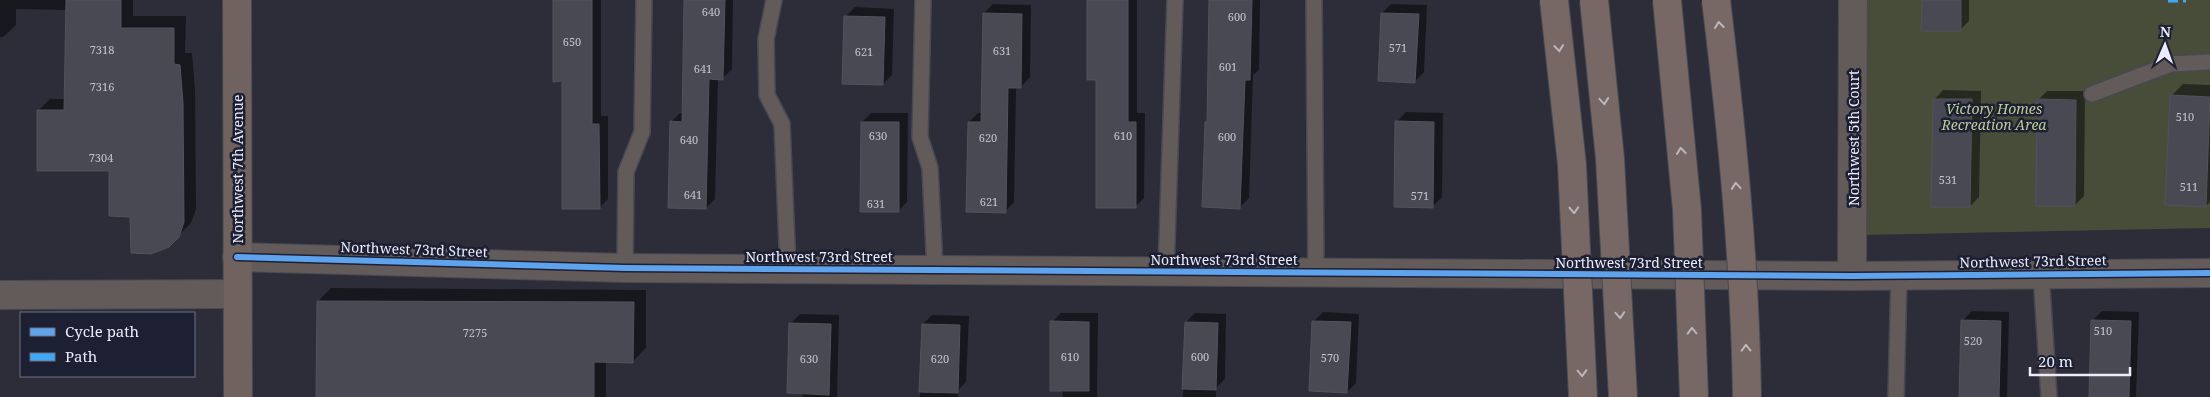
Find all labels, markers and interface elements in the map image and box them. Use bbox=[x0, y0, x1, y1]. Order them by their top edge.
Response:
house number: 640 bbox=[702, 4, 720, 19]
house number: 600 bbox=[1228, 9, 1246, 24]
one-way arrow bbox=[1714, 20, 1725, 28]
north arrow bbox=[2140, 20, 2190, 70]
text: N bbox=[2160, 22, 2171, 41]
house number: 650 bbox=[563, 34, 581, 49]
house number: 571 bbox=[1389, 40, 1407, 55]
house number: 7318 bbox=[90, 42, 114, 57]
house number: 631 bbox=[993, 43, 1011, 58]
house number: 621 bbox=[855, 44, 873, 59]
one-way arrow bbox=[1553, 45, 1564, 53]
house number: 601 bbox=[1219, 59, 1237, 74]
house number: 641 bbox=[694, 61, 712, 76]
street label: Northwest 5th Court bbox=[1844, 70, 1863, 206]
house number: 7316 bbox=[90, 79, 114, 94]
street label: Northwest 7th Avenue bbox=[228, 95, 247, 243]
one-way arrow bbox=[1598, 97, 1609, 105]
park label: Victory Homes Recreation Area bbox=[1941, 99, 2047, 134]
house number: 510 bbox=[2176, 109, 2194, 124]
house number: 630 bbox=[869, 128, 887, 143]
house number: 610 bbox=[1114, 128, 1132, 143]
house number: 600 bbox=[1218, 129, 1236, 144]
house number: 620 bbox=[979, 130, 997, 145]
house number: 640 bbox=[680, 132, 698, 147]
one-way arrow bbox=[1676, 147, 1687, 155]
house number: 7304 bbox=[89, 150, 113, 165]
house number: 531 bbox=[1939, 172, 1957, 187]
house number: 511 bbox=[2180, 179, 2198, 194]
one-way arrow bbox=[1731, 182, 1742, 190]
house number: 641 bbox=[684, 187, 702, 202]
house number: 571 bbox=[1411, 188, 1429, 203]
house number: 621 bbox=[980, 194, 998, 209]
house number: 631 bbox=[867, 196, 885, 211]
one-way arrow bbox=[1569, 206, 1580, 214]
street label: Northwest 73rd Street bbox=[340, 237, 488, 261]
street label: Northwest 73rd Street bbox=[745, 247, 893, 266]
street label: Northwest 73rd Street bbox=[1150, 250, 1298, 269]
street label: Northwest 73rd Street bbox=[1959, 250, 2107, 272]
street label: Northwest 73rd Street bbox=[1555, 253, 1703, 272]
one-way arrow bbox=[1614, 311, 1625, 319]
legend bbox=[20, 312, 195, 377]
text: Cycle path bbox=[65, 321, 140, 341]
house number: 510 bbox=[2094, 323, 2112, 338]
house number: 7275 bbox=[463, 325, 487, 340]
one-way arrow bbox=[1686, 327, 1697, 335]
house number: 520 bbox=[1964, 333, 1982, 348]
one-way arrow bbox=[1741, 344, 1751, 352]
scale bar bbox=[2030, 344, 2130, 376]
text: Path bbox=[65, 346, 98, 366]
house number: 610 bbox=[1061, 349, 1079, 364]
house number: 600 bbox=[1191, 349, 1209, 364]
house number: 570 bbox=[1321, 350, 1339, 365]
house number: 630 bbox=[800, 351, 818, 366]
house number: 620 bbox=[931, 351, 949, 366]
text: 20 m bbox=[2038, 351, 2073, 371]
one-way arrow bbox=[1577, 369, 1588, 377]

